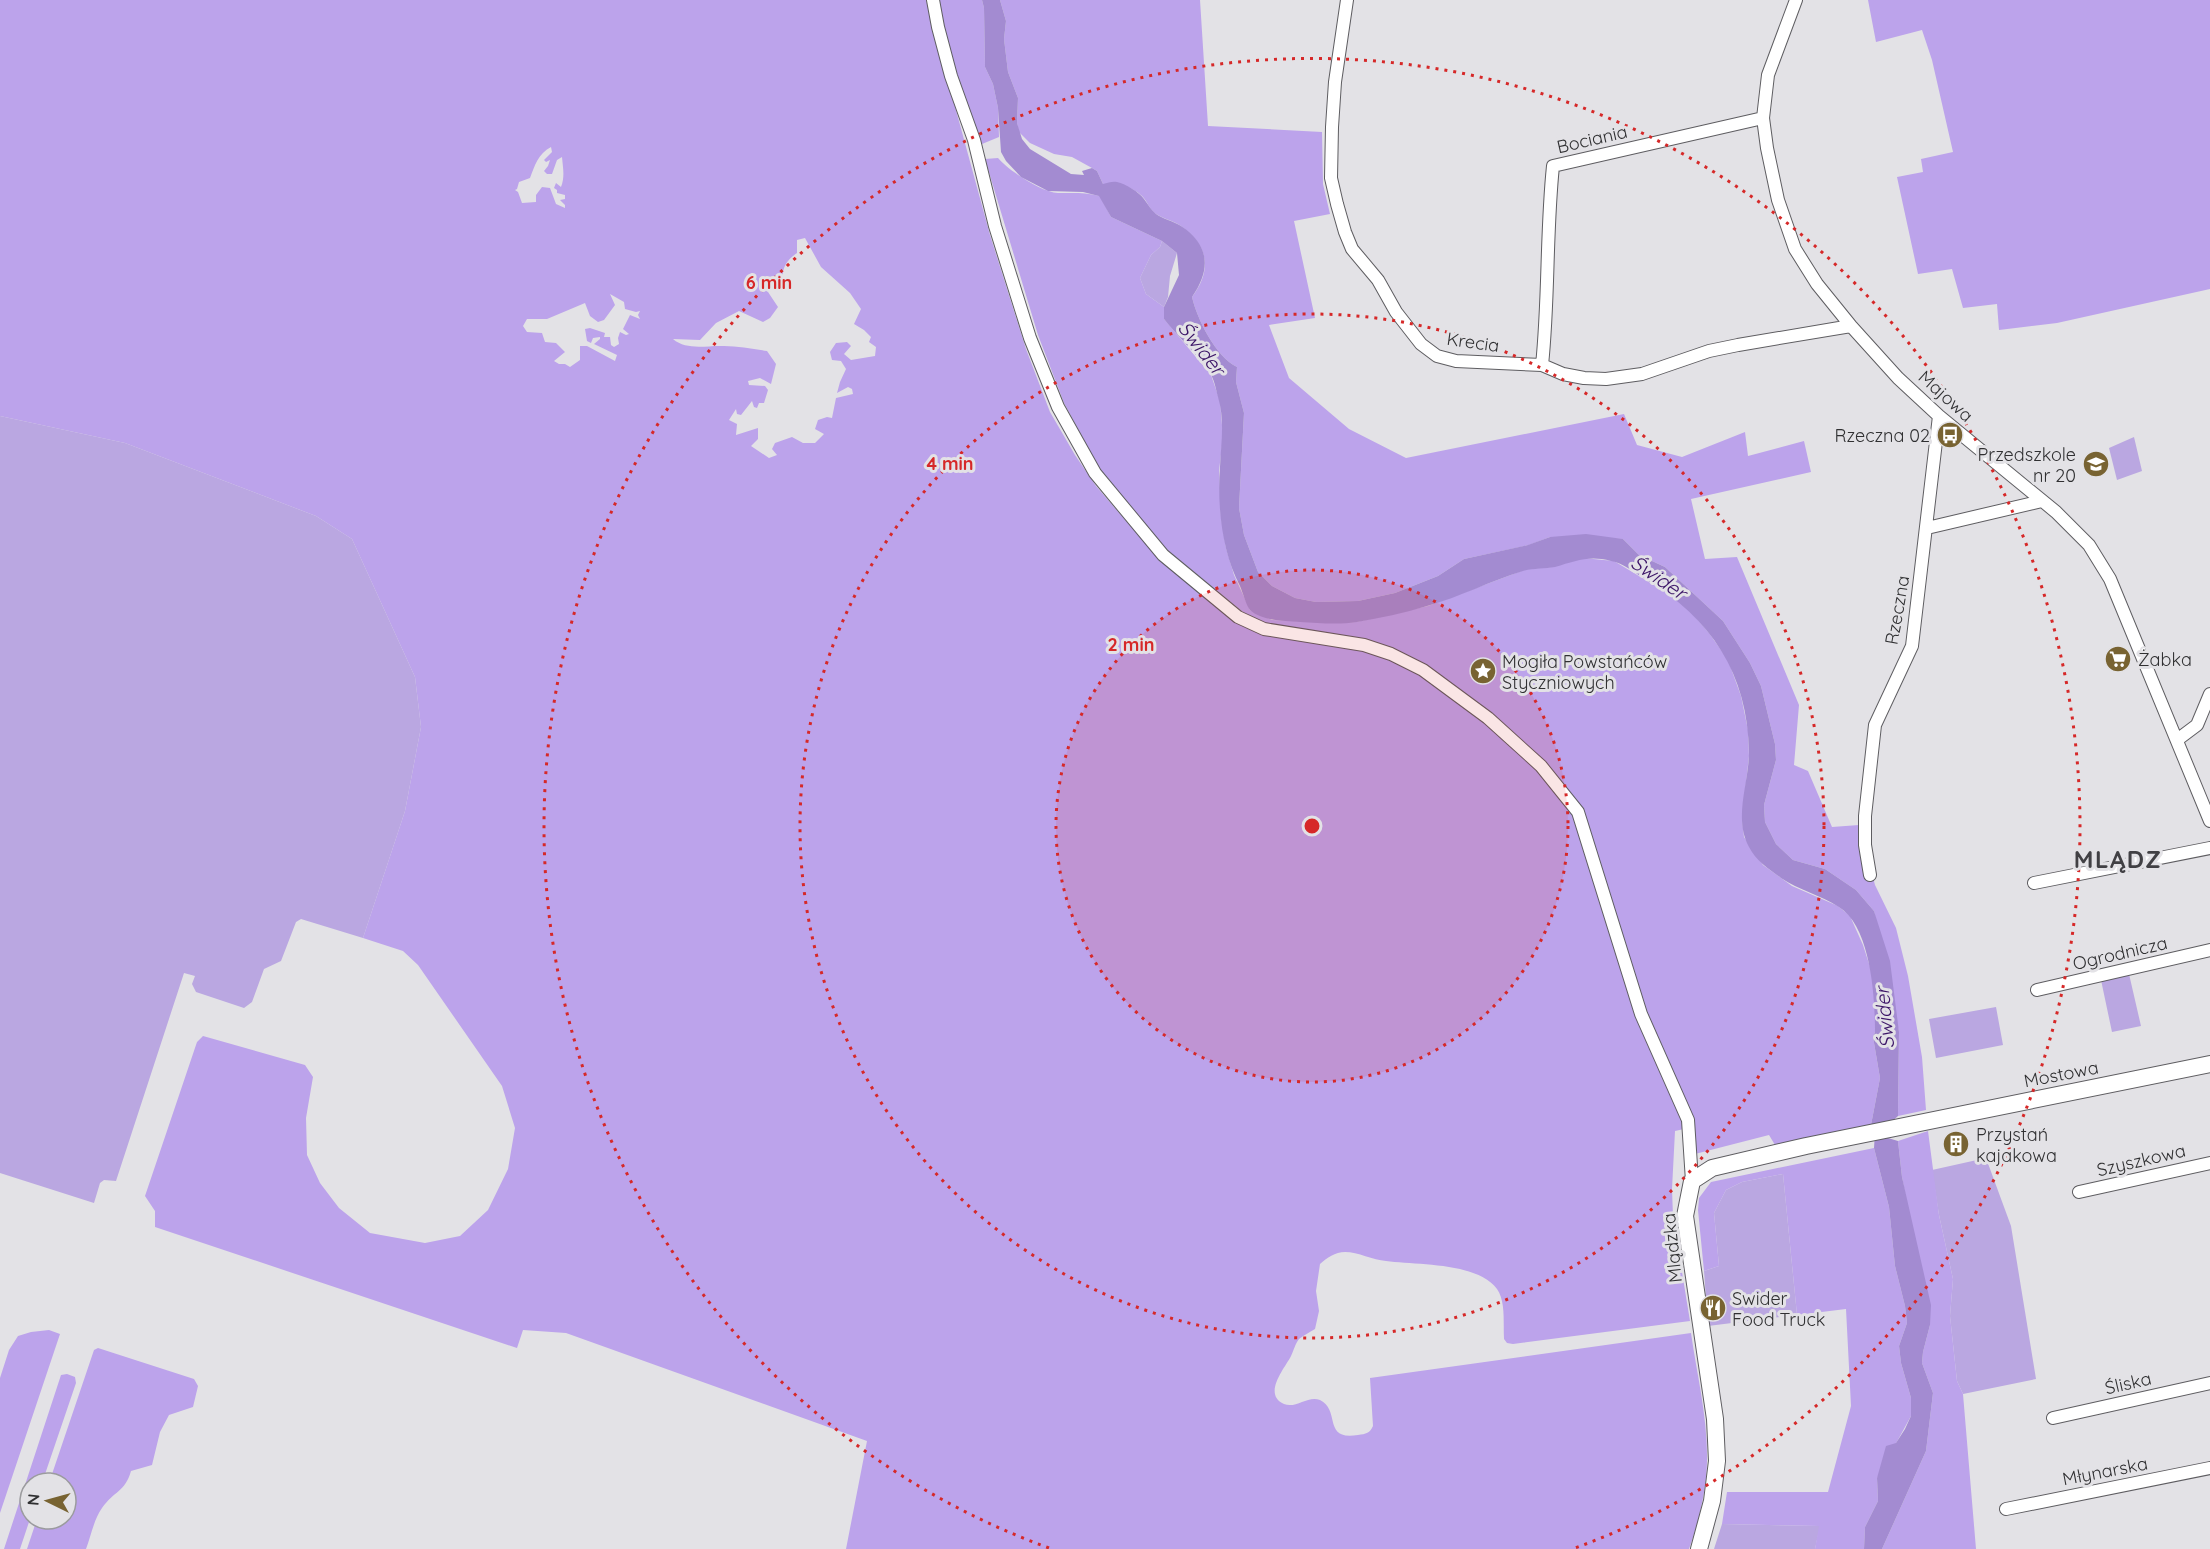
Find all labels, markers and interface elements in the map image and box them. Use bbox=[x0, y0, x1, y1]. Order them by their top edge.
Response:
street label: Bociania bbox=[1554, 120, 1630, 158]
text: 6 min bbox=[746, 271, 792, 294]
water label: Świder bbox=[1173, 316, 1232, 382]
street label: Krecia bbox=[1445, 327, 1501, 357]
street label: Majowa bbox=[1914, 365, 1978, 427]
bus stop icon: Rzeczna 02 bbox=[1935, 420, 1965, 450]
place label: Rzeczna 02 bbox=[1834, 424, 1930, 447]
place label: Przedszkole nr 20 bbox=[1978, 443, 2076, 487]
school or university icon: Przedszkole nr 20 bbox=[2081, 449, 2111, 479]
text: 4 min bbox=[926, 452, 974, 475]
water label: Świder bbox=[1626, 549, 1693, 606]
street label: Rzeczna bbox=[1880, 574, 1914, 646]
text: 2 min bbox=[1108, 633, 1154, 656]
supermarket icon: Żabka bbox=[2103, 644, 2133, 674]
place label: Żabka bbox=[2138, 648, 2192, 671]
place label: Mogiła Powstańców Styczniowych bbox=[1502, 650, 1667, 694]
place icon: Mogiła Powstańców Styczniowych bbox=[1468, 656, 1498, 686]
centre of rings bbox=[1302, 816, 1322, 836]
district label: MLĄDZ bbox=[2074, 844, 2162, 874]
street label: Ogrodnicza bbox=[2070, 931, 2170, 975]
water label: Świder bbox=[1869, 984, 1899, 1050]
street label: Mostowa bbox=[2022, 1055, 2100, 1093]
place label: Przystań kajakowa bbox=[1976, 1123, 2057, 1167]
building icon: Przystań kajakowa bbox=[1941, 1129, 1971, 1159]
street label: Szyszkowa bbox=[2094, 1139, 2188, 1181]
street label: Mlądzka bbox=[1657, 1212, 1687, 1284]
place label: Swider Food Truck bbox=[1732, 1287, 1825, 1331]
restaurant icon: Swider Food Truck bbox=[1698, 1293, 1728, 1323]
street label: Śliska bbox=[2103, 1367, 2153, 1399]
street label: Młynarska bbox=[2060, 1451, 2150, 1491]
north arrow bbox=[18, 1471, 78, 1531]
text: N bbox=[23, 1493, 44, 1506]

